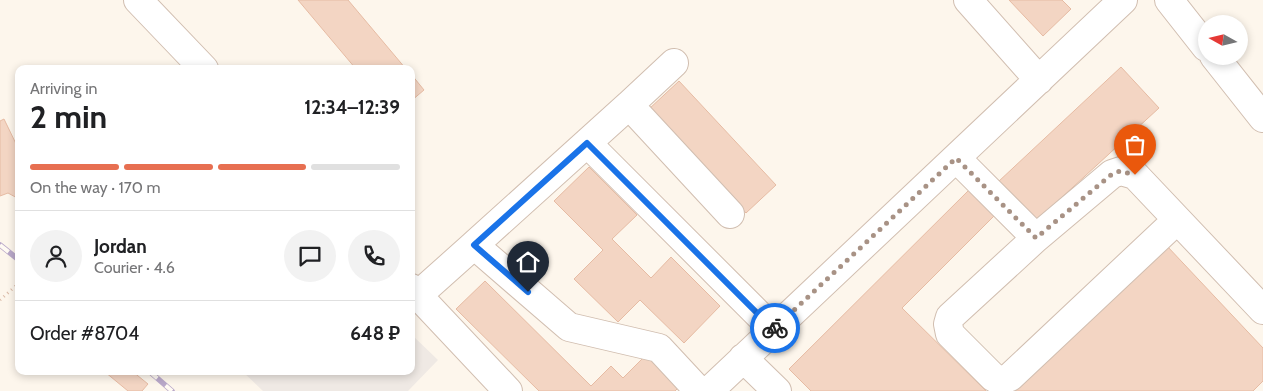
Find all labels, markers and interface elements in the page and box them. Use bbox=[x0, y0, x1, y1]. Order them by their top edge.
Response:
north arrow bbox=[1198, 15, 1248, 65]
map controls bbox=[1198, 15, 1248, 65]
text: Arriving in bbox=[30, 79, 97, 98]
text: 12:34–12:39 bbox=[304, 96, 400, 119]
text: 2 min bbox=[30, 97, 107, 136]
pin bbox=[1114, 124, 1156, 175]
icon: bag bbox=[1121, 131, 1149, 159]
text: On the way · 170 m bbox=[30, 178, 161, 197]
button: person bbox=[30, 230, 82, 282]
button: chat bbox=[284, 230, 336, 282]
button: phone bbox=[348, 230, 400, 282]
text: Jordan bbox=[94, 235, 147, 258]
pin bbox=[507, 241, 549, 292]
icon: home bbox=[514, 248, 542, 276]
text: Courier · 4.6 bbox=[94, 258, 175, 277]
courier bbox=[750, 303, 800, 353]
icon: bike bbox=[761, 314, 789, 342]
text: Order #8704 bbox=[30, 322, 139, 345]
text: 648 ₽ bbox=[350, 322, 400, 345]

